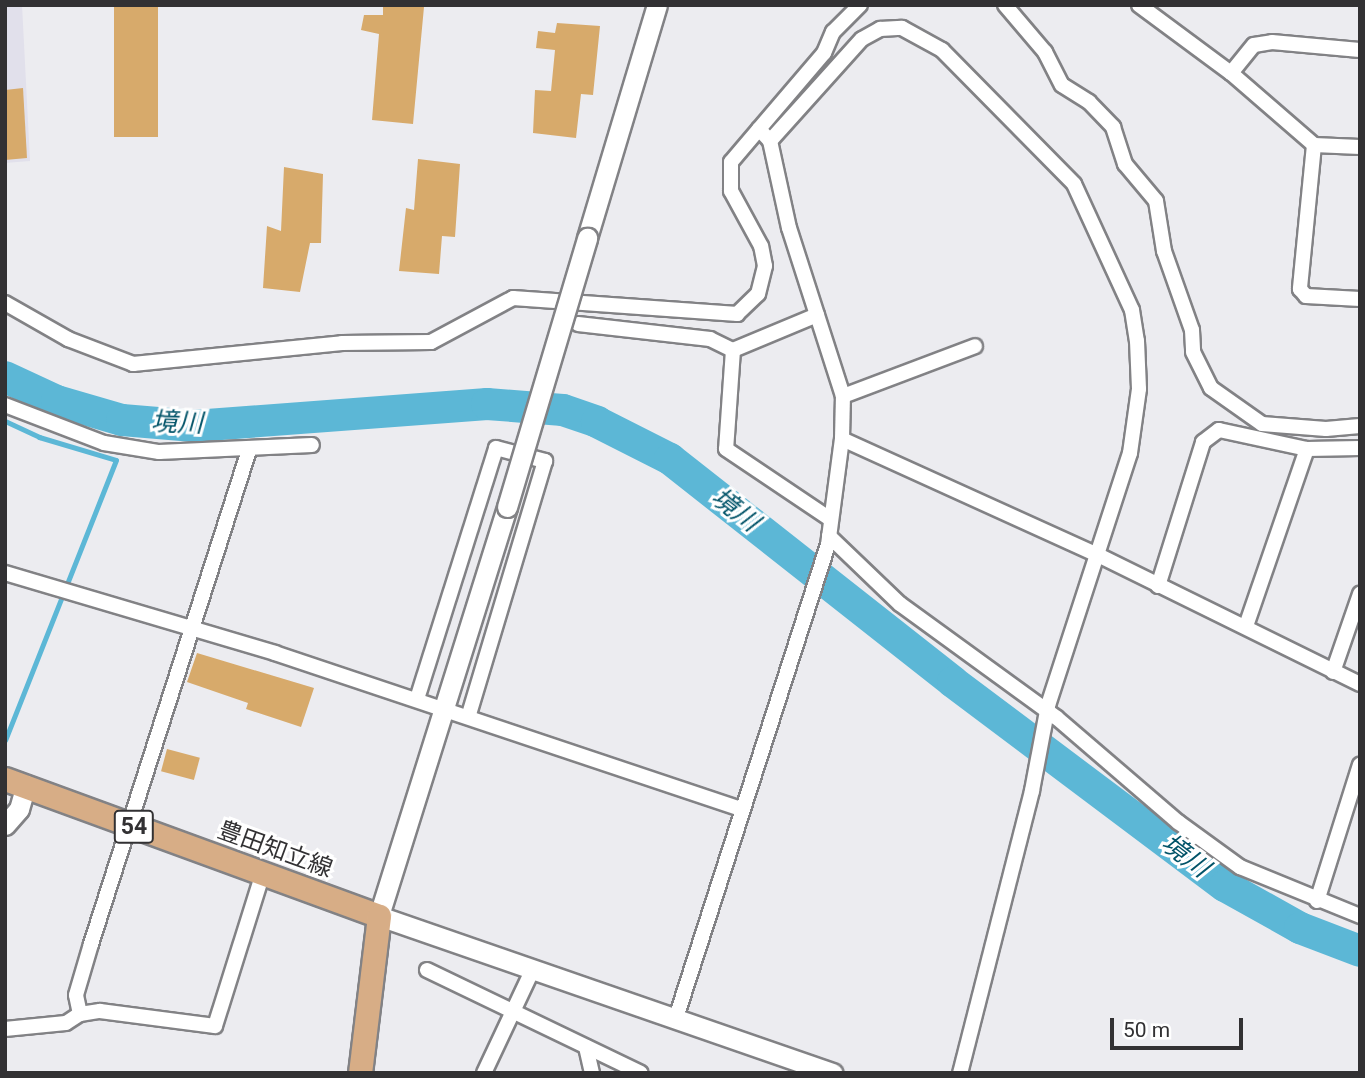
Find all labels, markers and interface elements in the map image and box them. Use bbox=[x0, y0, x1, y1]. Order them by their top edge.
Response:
water label: 境川 bbox=[150, 407, 204, 439]
water label: 境川 bbox=[705, 482, 765, 538]
road number: 54 bbox=[113, 807, 155, 846]
street label: 豊田知立線 bbox=[214, 816, 336, 884]
water label: 境川 bbox=[1155, 828, 1215, 884]
scale bar bbox=[1113, 1004, 1246, 1048]
text: 50 m bbox=[1123, 1018, 1170, 1042]

